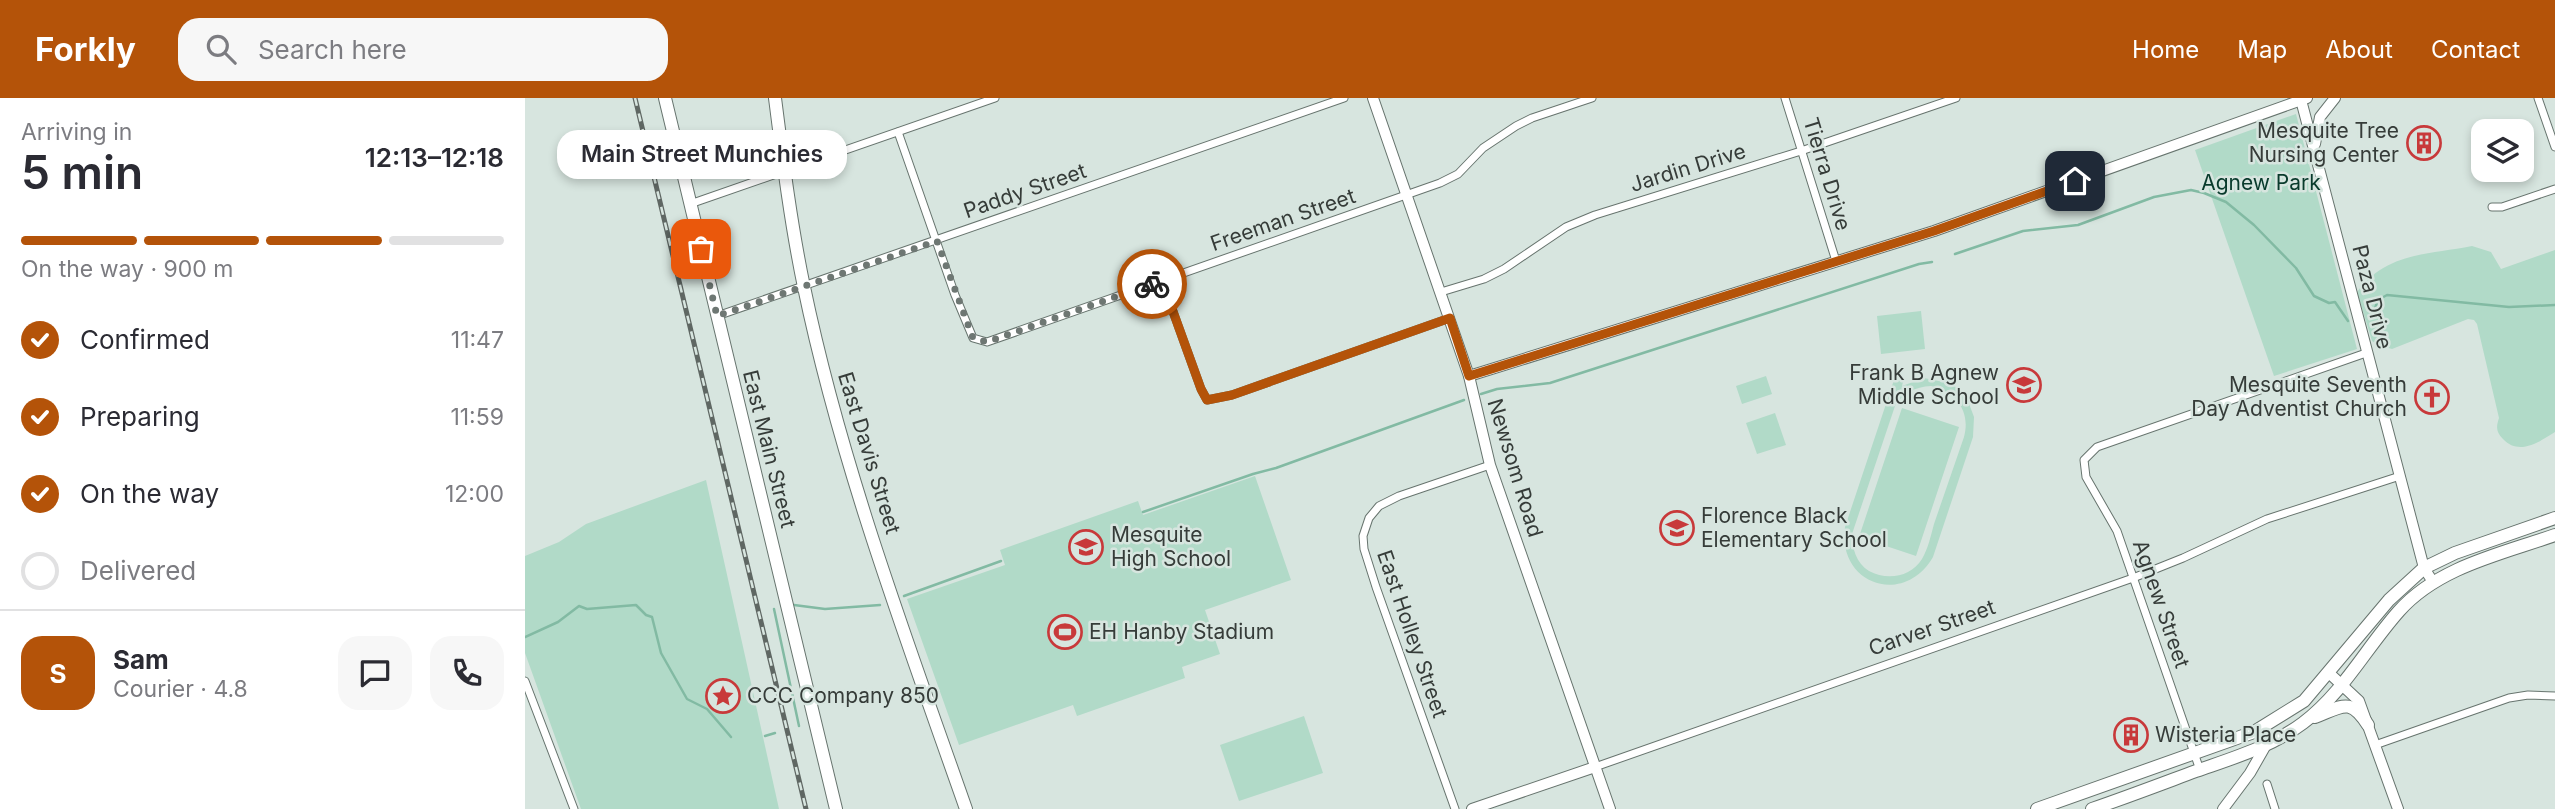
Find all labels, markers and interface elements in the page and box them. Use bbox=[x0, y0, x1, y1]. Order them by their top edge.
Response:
search box bbox=[178, 18, 668, 81]
text: Forkly bbox=[35, 29, 136, 69]
icon: search bbox=[202, 30, 240, 68]
text: Search here bbox=[258, 34, 407, 65]
text: Home bbox=[2132, 35, 2199, 64]
text: Map bbox=[2237, 35, 2287, 64]
text: About bbox=[2325, 35, 2393, 64]
text: Contact bbox=[2431, 35, 2520, 64]
street label: Tierra Drive bbox=[1798, 114, 1857, 233]
text: Arriving in bbox=[21, 118, 132, 146]
place label: Mesquite Tree Nursing Center bbox=[2249, 118, 2399, 167]
map controls bbox=[2471, 119, 2534, 182]
button: layers bbox=[2471, 119, 2534, 182]
building icon: Mesquite Tree Nursing Center bbox=[2405, 124, 2443, 162]
callout: Main Street Munchies bbox=[556, 130, 846, 179]
street label: Jardin Drive bbox=[1627, 138, 1749, 197]
text: Main Street Munchies bbox=[581, 140, 823, 168]
text: 12:13–12:18 bbox=[365, 142, 504, 173]
text: 5 min bbox=[21, 144, 143, 200]
pin bbox=[2045, 151, 2105, 211]
street label: Paddy Street bbox=[960, 158, 1090, 223]
icon: home bbox=[2056, 162, 2094, 200]
park label: Agnew Park bbox=[2201, 170, 2321, 195]
street label: Freeman Street bbox=[1207, 183, 1359, 256]
pin bbox=[671, 219, 731, 279]
icon: bag bbox=[682, 230, 720, 268]
street label: Paza Drive bbox=[2347, 242, 2398, 352]
courier bbox=[1117, 249, 1187, 319]
text: On the way · 900 m bbox=[21, 255, 233, 283]
icon: bike bbox=[1133, 265, 1171, 303]
icon: check bbox=[21, 321, 59, 359]
text: Confirmed bbox=[80, 324, 210, 355]
text: 11:47 bbox=[451, 326, 504, 354]
place label: Frank B Agnew Middle School bbox=[1849, 360, 1999, 409]
school or university icon: Frank B Agnew Middle School bbox=[2005, 366, 2043, 404]
street label: East Main Street bbox=[738, 367, 801, 530]
street label: East Davis Street bbox=[833, 369, 906, 537]
place label: Mesquite Seventh Day Adventist Church bbox=[2191, 372, 2407, 421]
church icon: Mesquite Seventh Day Adventist Church bbox=[2413, 378, 2451, 416]
street label: Newsom Road bbox=[1483, 396, 1548, 540]
icon: check bbox=[21, 398, 59, 436]
text: Preparing bbox=[80, 401, 200, 432]
text: 11:59 bbox=[450, 403, 504, 431]
icon: check bbox=[21, 475, 59, 513]
text: On the way bbox=[80, 478, 219, 509]
text: 12:00 bbox=[445, 480, 504, 508]
place label: Florence Black Elementary School bbox=[1701, 503, 1887, 552]
school or university icon: Florence Black Elementary School bbox=[1658, 509, 1696, 547]
place label: Mesquite High School bbox=[1111, 522, 1231, 571]
school or university icon: Mesquite High School bbox=[1067, 528, 1105, 566]
street label: Agnew Street bbox=[2128, 536, 2195, 671]
street label: East Holley Street bbox=[1372, 547, 1453, 721]
text: Delivered bbox=[80, 555, 196, 586]
street label: Carver Street bbox=[1865, 594, 1998, 661]
sports icon: EH Hanby Stadium bbox=[1046, 613, 1084, 651]
place label: EH Hanby Stadium bbox=[1089, 619, 1274, 644]
button: chat bbox=[338, 636, 412, 710]
button: phone bbox=[430, 636, 504, 710]
text: Sam bbox=[113, 644, 169, 675]
text: S bbox=[49, 658, 67, 689]
text: Courier · 4.8 bbox=[113, 675, 248, 703]
place icon: CCC Company 850 bbox=[704, 677, 742, 715]
place label: CCC Company 850 bbox=[747, 683, 939, 708]
building icon: Wisteria Place bbox=[2112, 716, 2150, 754]
place label: Wisteria Place bbox=[2155, 722, 2296, 747]

